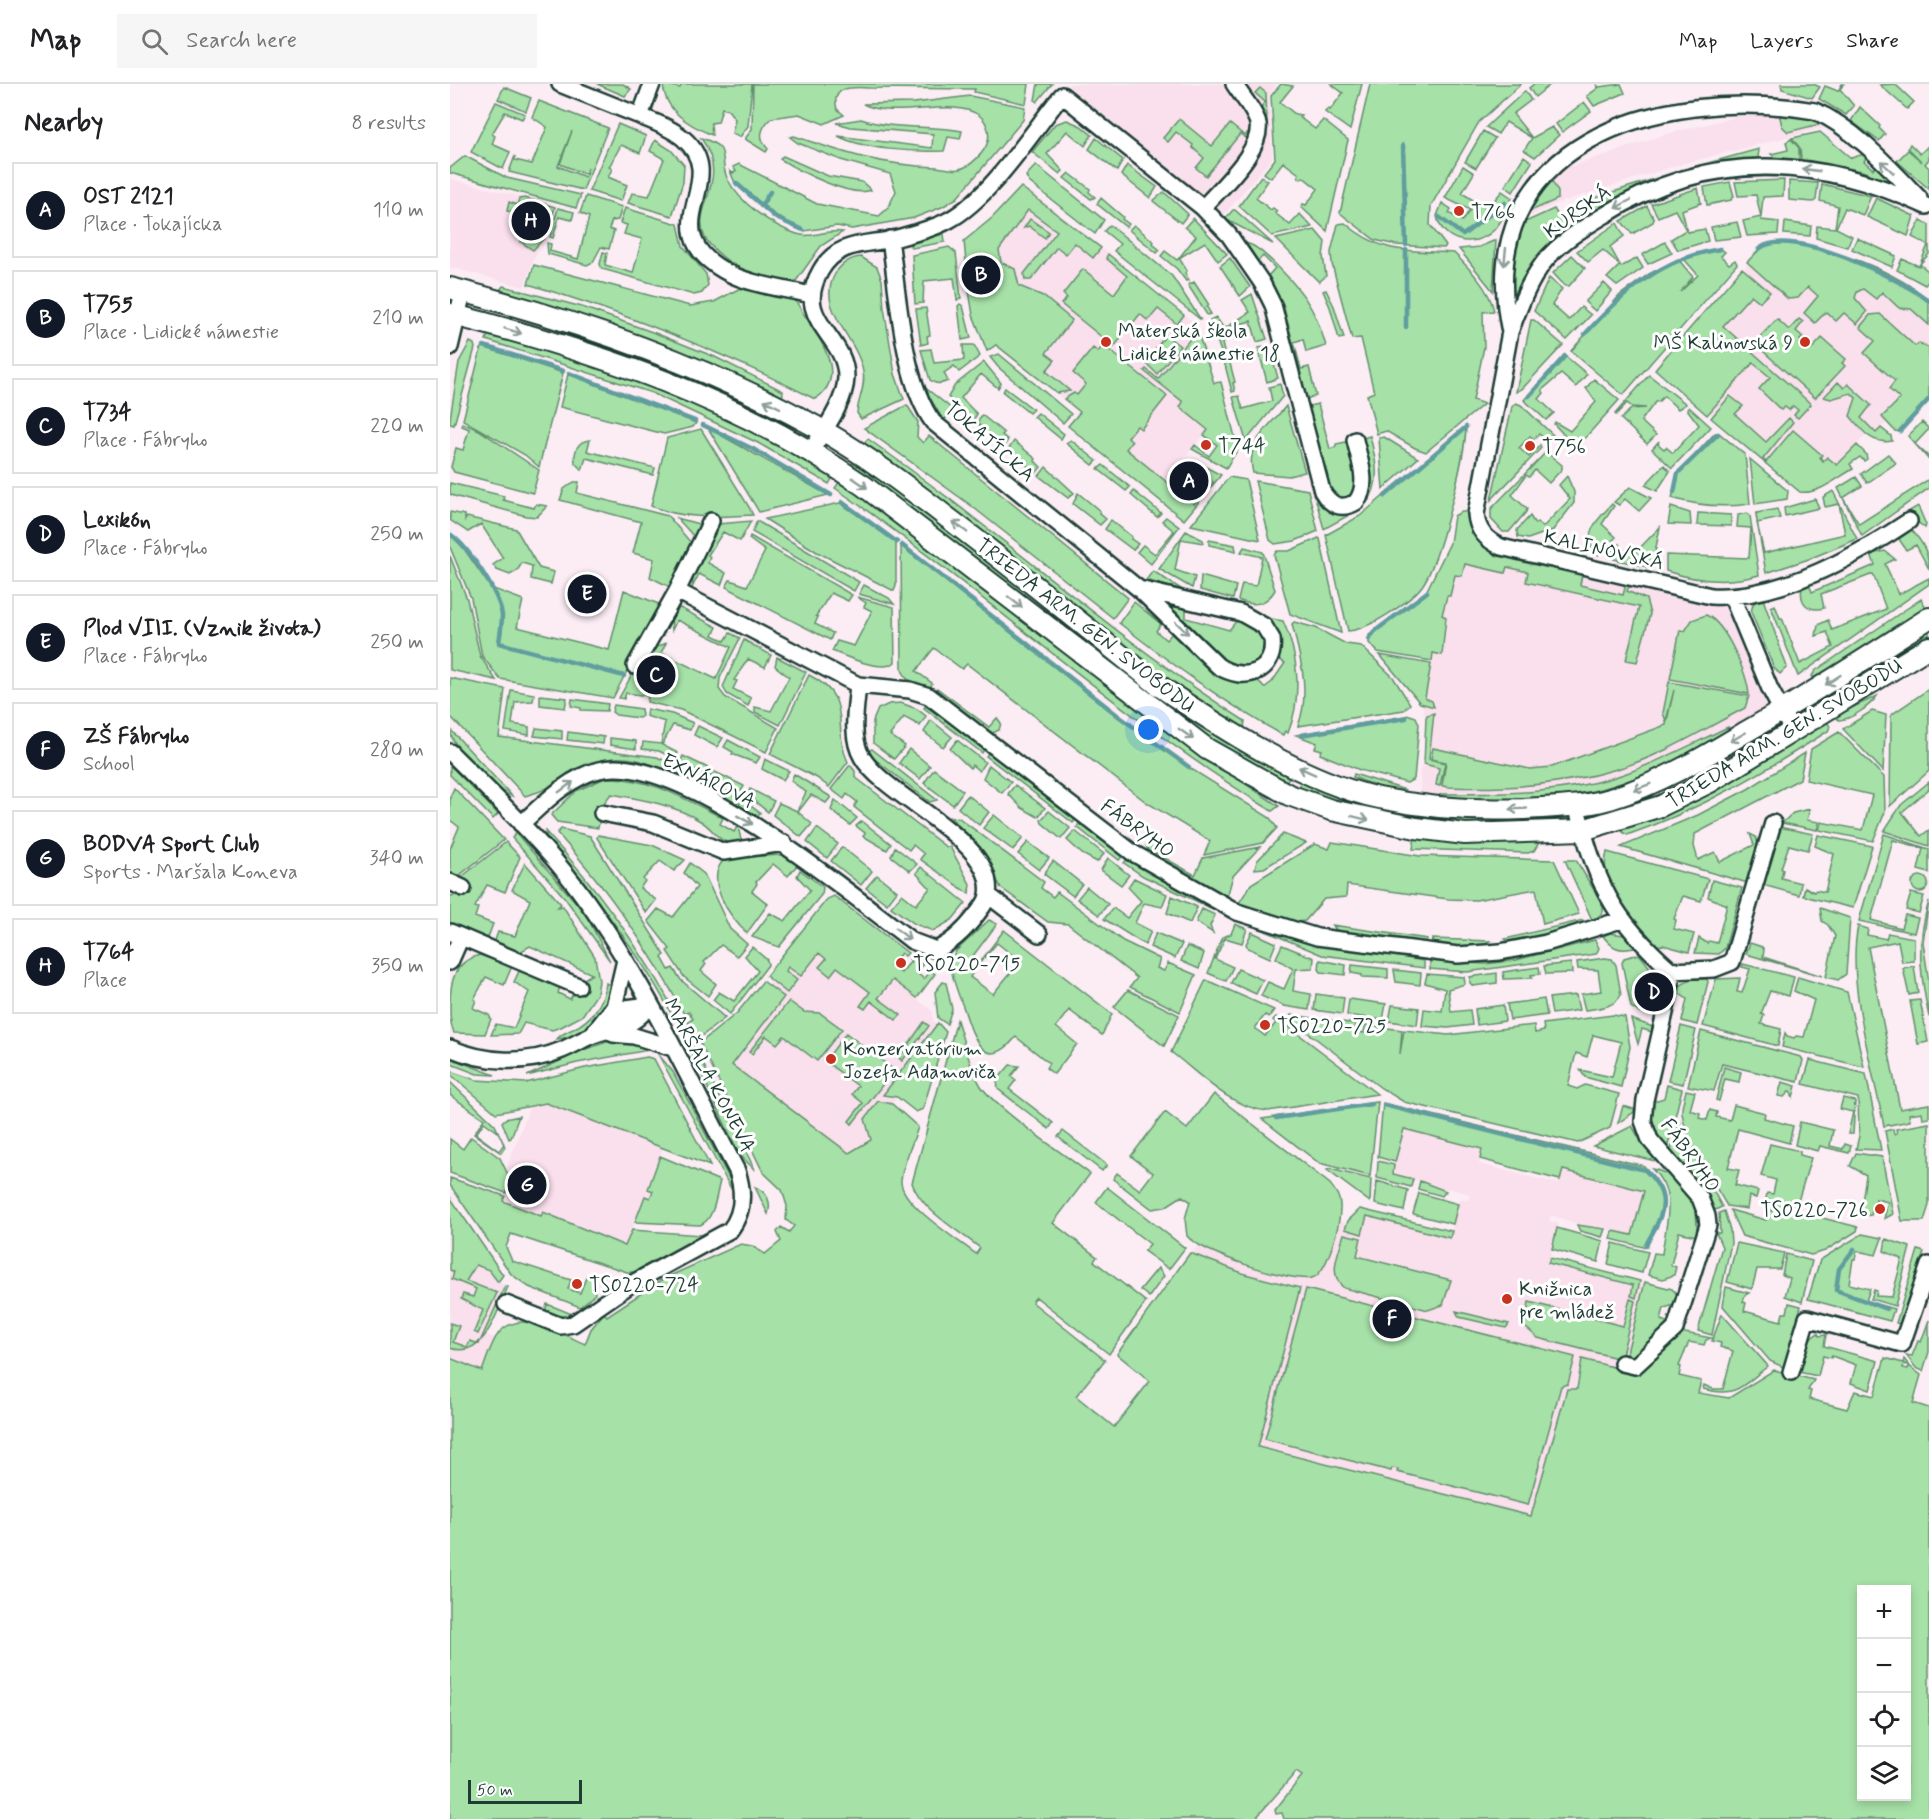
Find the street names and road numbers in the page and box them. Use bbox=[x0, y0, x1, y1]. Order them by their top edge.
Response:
street label: KURSKÁ bbox=[1539, 179, 1617, 245]
street label: TOKAJÍCKA bbox=[938, 395, 1040, 489]
street label: KALINOVSKÁ bbox=[1541, 524, 1666, 577]
street label: TRIEDA ARM. GEN. SVOBODU bbox=[970, 532, 1200, 720]
street label: TRIEDA ARM. GEN. SVOBODU bbox=[1662, 653, 1908, 816]
street label: EXNÁROVA bbox=[657, 747, 760, 816]
street label: FÁBRYHO bbox=[1095, 793, 1180, 865]
street label: MARŠALA KONEVA bbox=[657, 994, 761, 1158]
street label: FÁBRYHO bbox=[1654, 1113, 1726, 1198]

